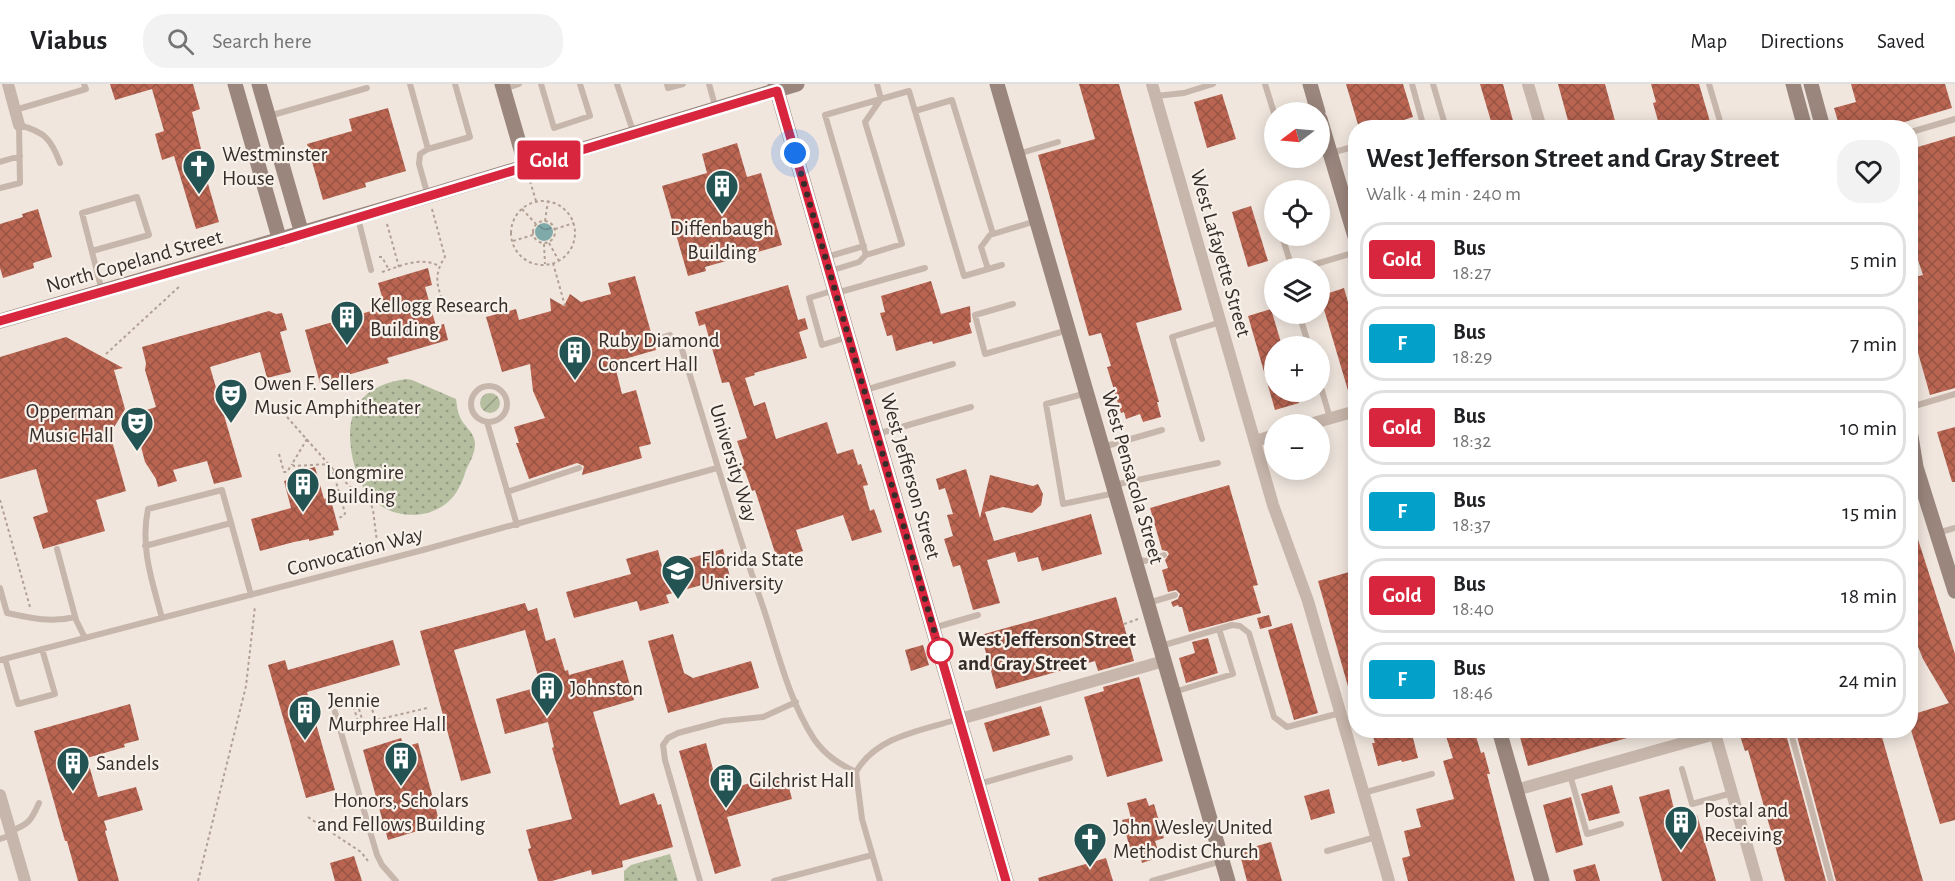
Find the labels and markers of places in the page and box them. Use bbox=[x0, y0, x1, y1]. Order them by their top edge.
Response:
place label: Westminster House bbox=[222, 144, 328, 189]
church icon: Westminster House bbox=[181, 148, 217, 195]
building icon: Diffenbaugh Building bbox=[704, 168, 740, 215]
place label: Diffenbaugh Building bbox=[670, 218, 774, 263]
place label: Kellogg Research Building bbox=[370, 295, 509, 340]
building icon: Kellogg Research Building bbox=[329, 299, 365, 346]
place label: Ruby Diamond Concert Hall bbox=[598, 330, 720, 375]
building icon: Ruby Diamond Concert Hall bbox=[557, 334, 593, 381]
place label: Owen F. Sellers Music Amphitheater bbox=[254, 373, 421, 418]
theatre icon: Owen F. Sellers Music Amphitheater bbox=[213, 377, 249, 424]
place label: Opperman Music Hall bbox=[26, 401, 114, 446]
theatre icon: Opperman Music Hall bbox=[119, 405, 155, 452]
place label: Longmire Building bbox=[326, 462, 404, 507]
building icon: Longmire Building bbox=[285, 466, 321, 513]
place label: Florida State University bbox=[701, 549, 804, 594]
school or university icon: Florida State University bbox=[660, 553, 696, 600]
place label: West Jefferson Street and Gray Street bbox=[958, 629, 1136, 674]
marker: West Jefferson Street and Gray Street bbox=[927, 638, 953, 664]
building icon: Johnston bbox=[529, 670, 565, 717]
place label: Johnston bbox=[570, 678, 643, 699]
place label: Jennie Murphree Hall bbox=[328, 690, 446, 735]
building icon: Jennie Murphree Hall bbox=[287, 694, 323, 741]
building icon: Honors, Scholars and Fellows Building bbox=[383, 740, 419, 787]
building icon: Sandels bbox=[55, 745, 91, 792]
place label: Sandels bbox=[96, 753, 159, 774]
building icon: Gilchrist Hall bbox=[708, 762, 744, 809]
place label: Gilchrist Hall bbox=[749, 770, 854, 791]
place label: Honors, Scholars and Fellows Building bbox=[317, 790, 486, 835]
place label: Postal and Receiving bbox=[1704, 800, 1788, 845]
building icon: Postal and Receiving bbox=[1663, 804, 1699, 851]
place label: John Wesley United Methodist Church bbox=[1113, 817, 1273, 862]
church icon: John Wesley United Methodist Church bbox=[1072, 821, 1108, 868]

